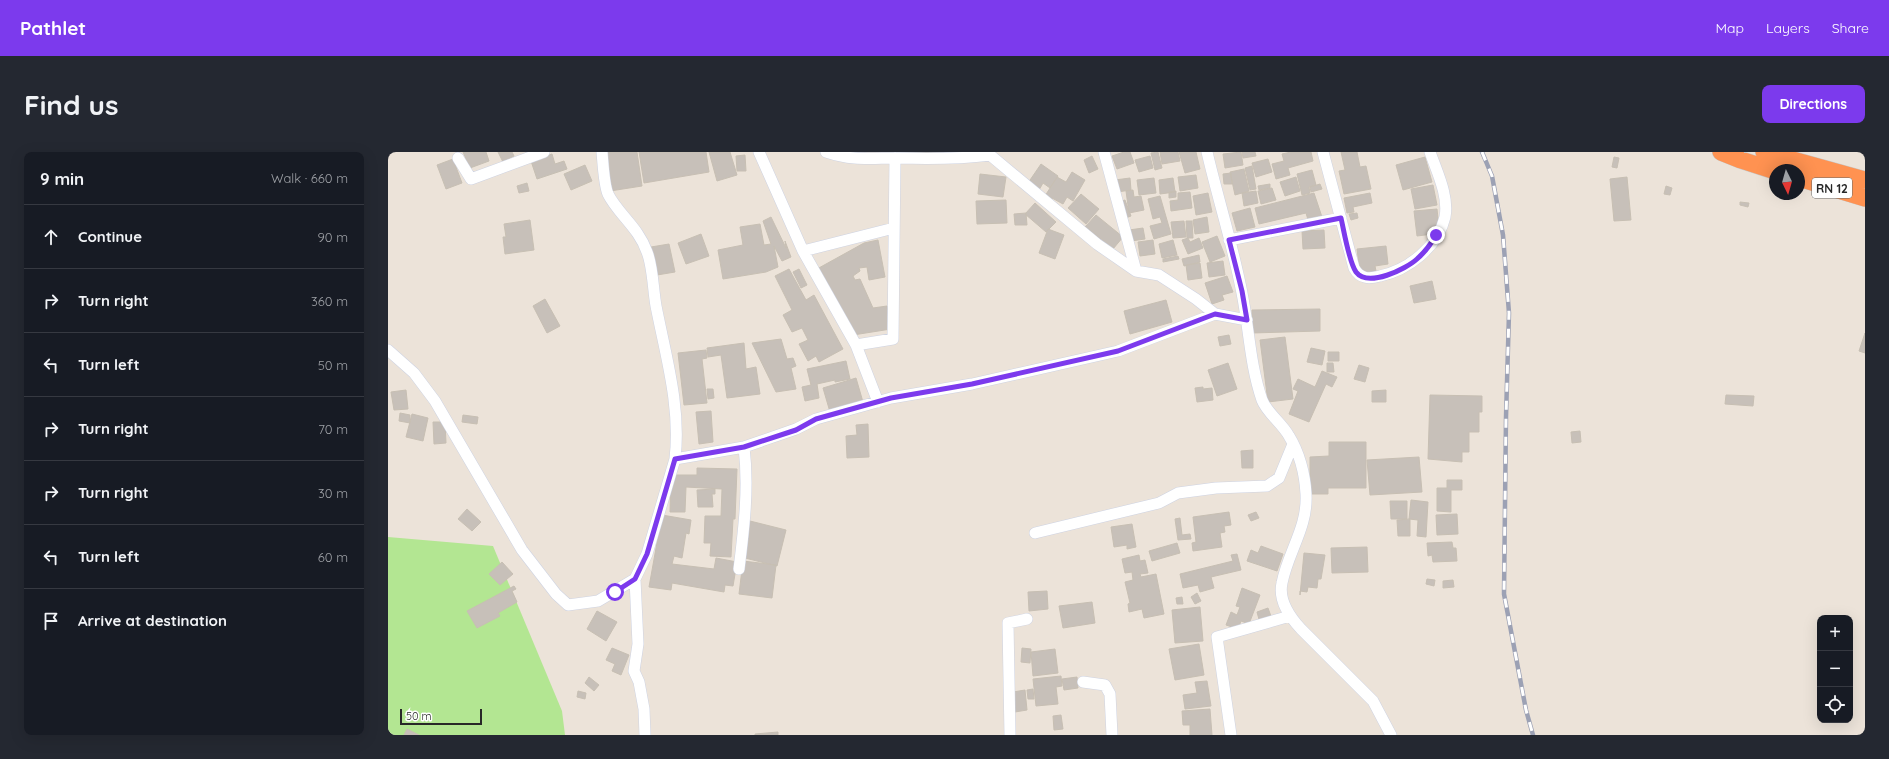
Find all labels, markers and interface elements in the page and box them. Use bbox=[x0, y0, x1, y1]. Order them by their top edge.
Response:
text: Pathlet bbox=[20, 16, 86, 40]
text: Map bbox=[1715, 19, 1744, 37]
text: Layers bbox=[1766, 19, 1810, 37]
text: Share bbox=[1832, 19, 1869, 37]
button: Directions bbox=[1762, 85, 1865, 123]
text: Find us bbox=[24, 87, 118, 122]
north arrow bbox=[1769, 164, 1805, 200]
text: 9 min bbox=[40, 168, 84, 189]
text: Walk · 660 m bbox=[271, 170, 348, 186]
road number: RN 12 bbox=[1812, 178, 1852, 198]
icon: ahead bbox=[40, 226, 62, 248]
route end bbox=[1427, 226, 1445, 244]
text: Continue bbox=[78, 227, 142, 246]
text: 90 m bbox=[318, 229, 348, 245]
icon: right bbox=[40, 290, 62, 312]
text: Turn right bbox=[78, 291, 149, 310]
text: 360 m bbox=[311, 293, 348, 309]
icon: left bbox=[40, 354, 62, 376]
text: Turn left bbox=[78, 355, 140, 374]
text: 50 m bbox=[318, 357, 348, 373]
icon: right bbox=[40, 418, 62, 440]
text: Turn right bbox=[78, 419, 149, 438]
text: 70 m bbox=[318, 421, 348, 437]
icon: right bbox=[40, 482, 62, 504]
text: Turn right bbox=[78, 483, 149, 502]
text: 30 m bbox=[318, 485, 348, 501]
icon: left bbox=[40, 546, 62, 568]
text: Turn left bbox=[78, 547, 140, 566]
text: 60 m bbox=[318, 549, 348, 565]
route start bbox=[606, 583, 624, 601]
icon: arrive bbox=[40, 610, 62, 632]
text: Arrive at destination bbox=[78, 611, 227, 630]
map controls bbox=[1817, 615, 1853, 723]
button: + bbox=[1817, 615, 1853, 651]
button: − bbox=[1817, 651, 1853, 687]
button: locate bbox=[1817, 687, 1853, 723]
scale bar bbox=[400, 707, 482, 726]
text: 50 m bbox=[406, 709, 432, 723]

